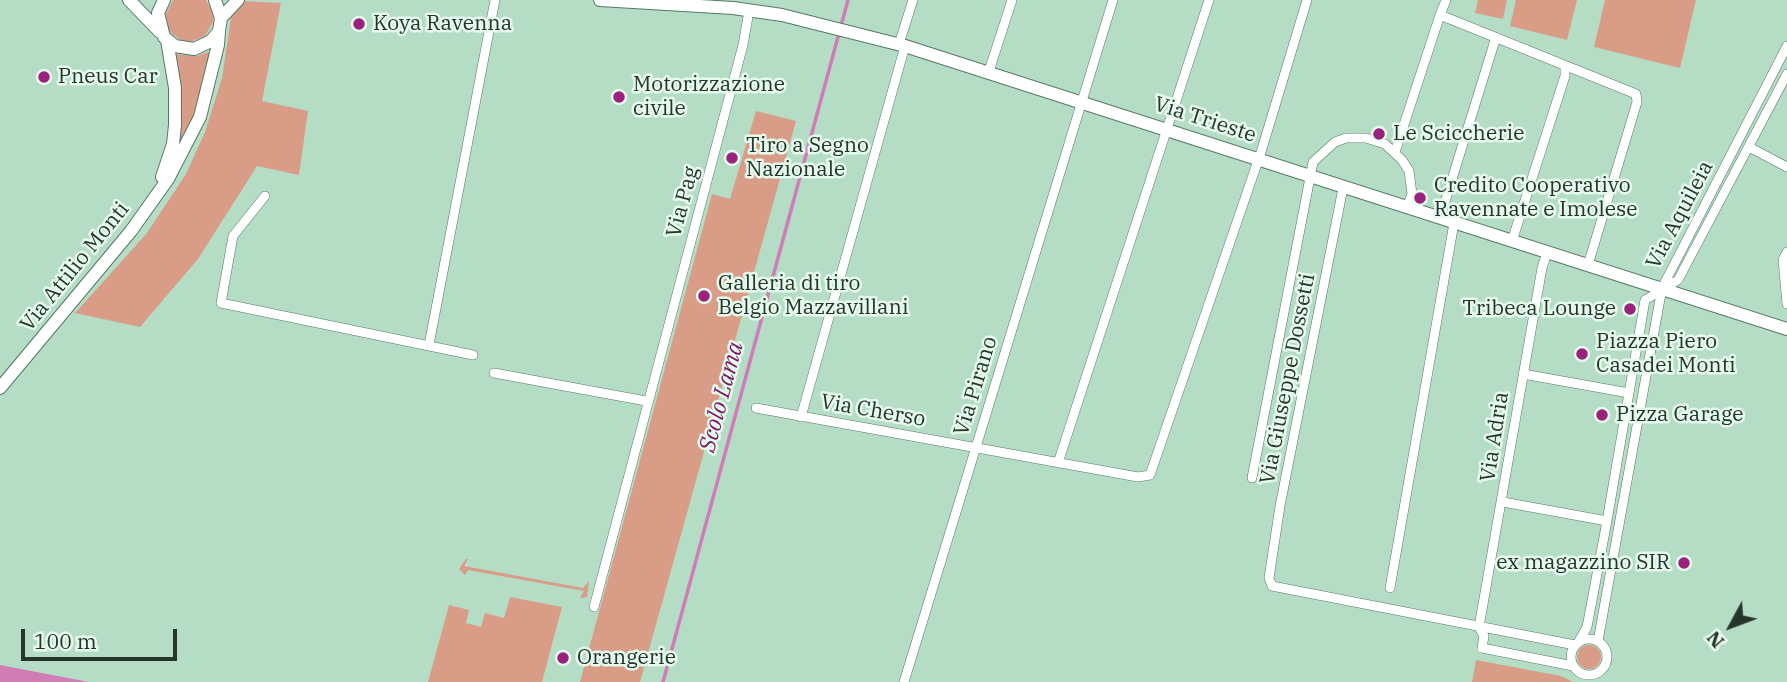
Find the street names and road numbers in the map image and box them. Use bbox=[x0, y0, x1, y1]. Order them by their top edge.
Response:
street label: Via Trieste bbox=[1151, 92, 1259, 148]
street label: Via Aquileia bbox=[1641, 157, 1719, 273]
street label: Via Pag bbox=[662, 164, 704, 240]
street label: Via Attilio Monti bbox=[15, 197, 135, 337]
street label: Via Giuseppe Dossetti bbox=[1255, 271, 1321, 487]
street label: Via Pirano bbox=[949, 333, 1003, 439]
street label: Via Cherso bbox=[819, 389, 927, 433]
street label: Via Adria bbox=[1475, 390, 1515, 484]

